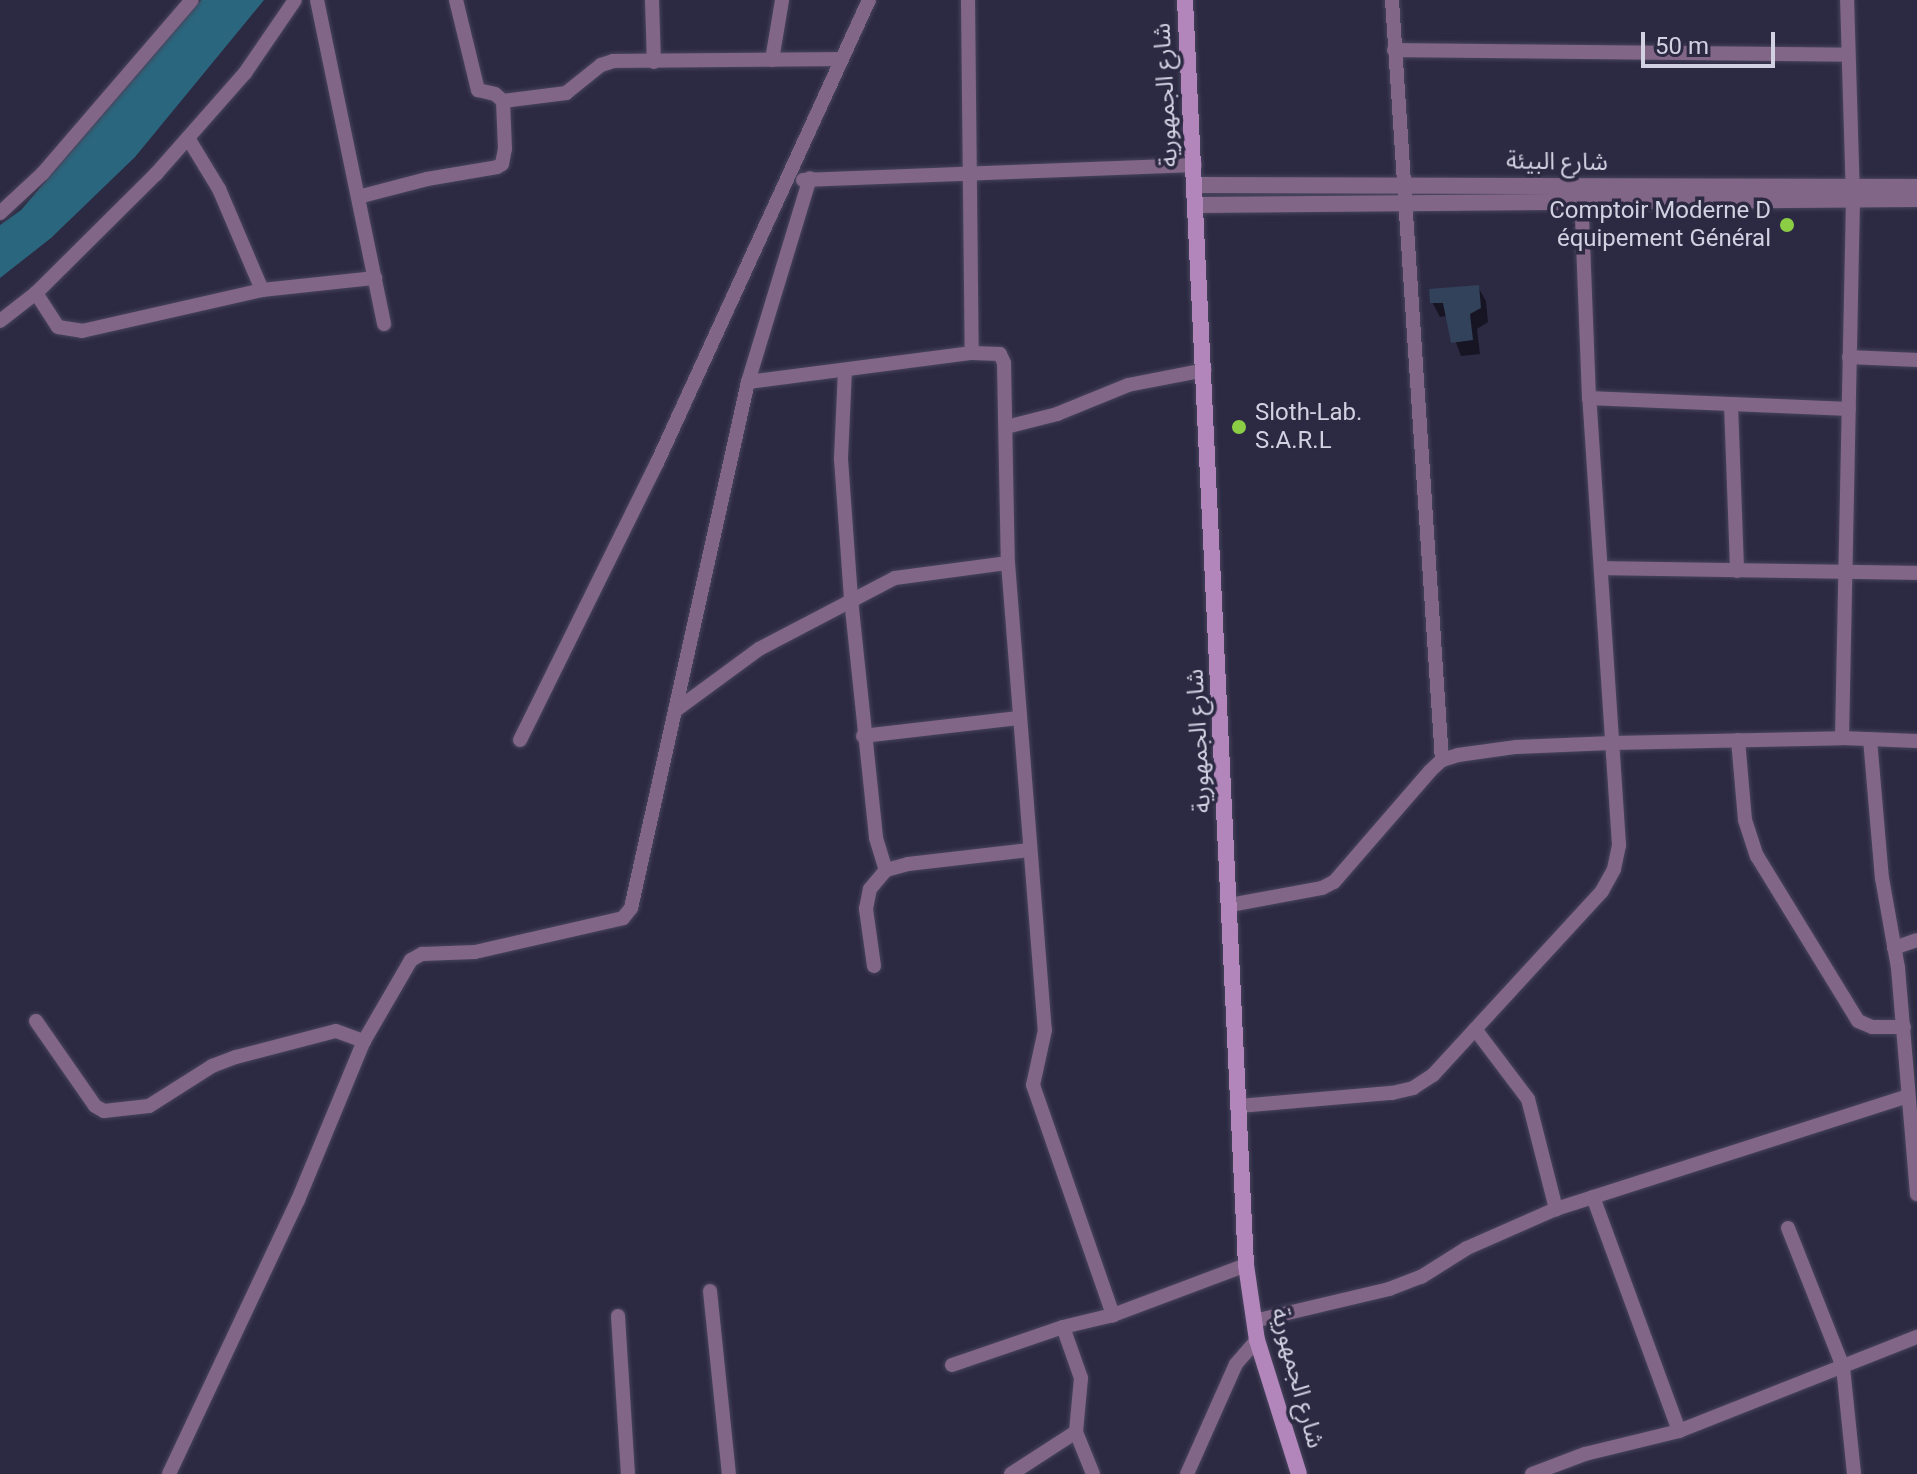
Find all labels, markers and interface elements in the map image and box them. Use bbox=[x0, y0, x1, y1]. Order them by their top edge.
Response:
scale bar bbox=[1645, 16, 1779, 66]
street label: شارع الجمهورية bbox=[1148, 22, 1184, 168]
text: 50 m bbox=[1655, 32, 1709, 60]
street label: شارع البيئة bbox=[1506, 147, 1608, 177]
place label: Comptoir Moderne D équipement Général bbox=[1549, 197, 1771, 253]
marker: Comptoir Moderne D équipement Général bbox=[1778, 216, 1796, 234]
place label: Sloth-Lab. S.A.R.L bbox=[1255, 399, 1362, 455]
marker: Sloth-Lab. S.A.R.L bbox=[1230, 418, 1248, 436]
street label: شارع الجمهورية bbox=[1181, 668, 1217, 814]
street label: شارع الجمهورية bbox=[1264, 1305, 1330, 1451]

